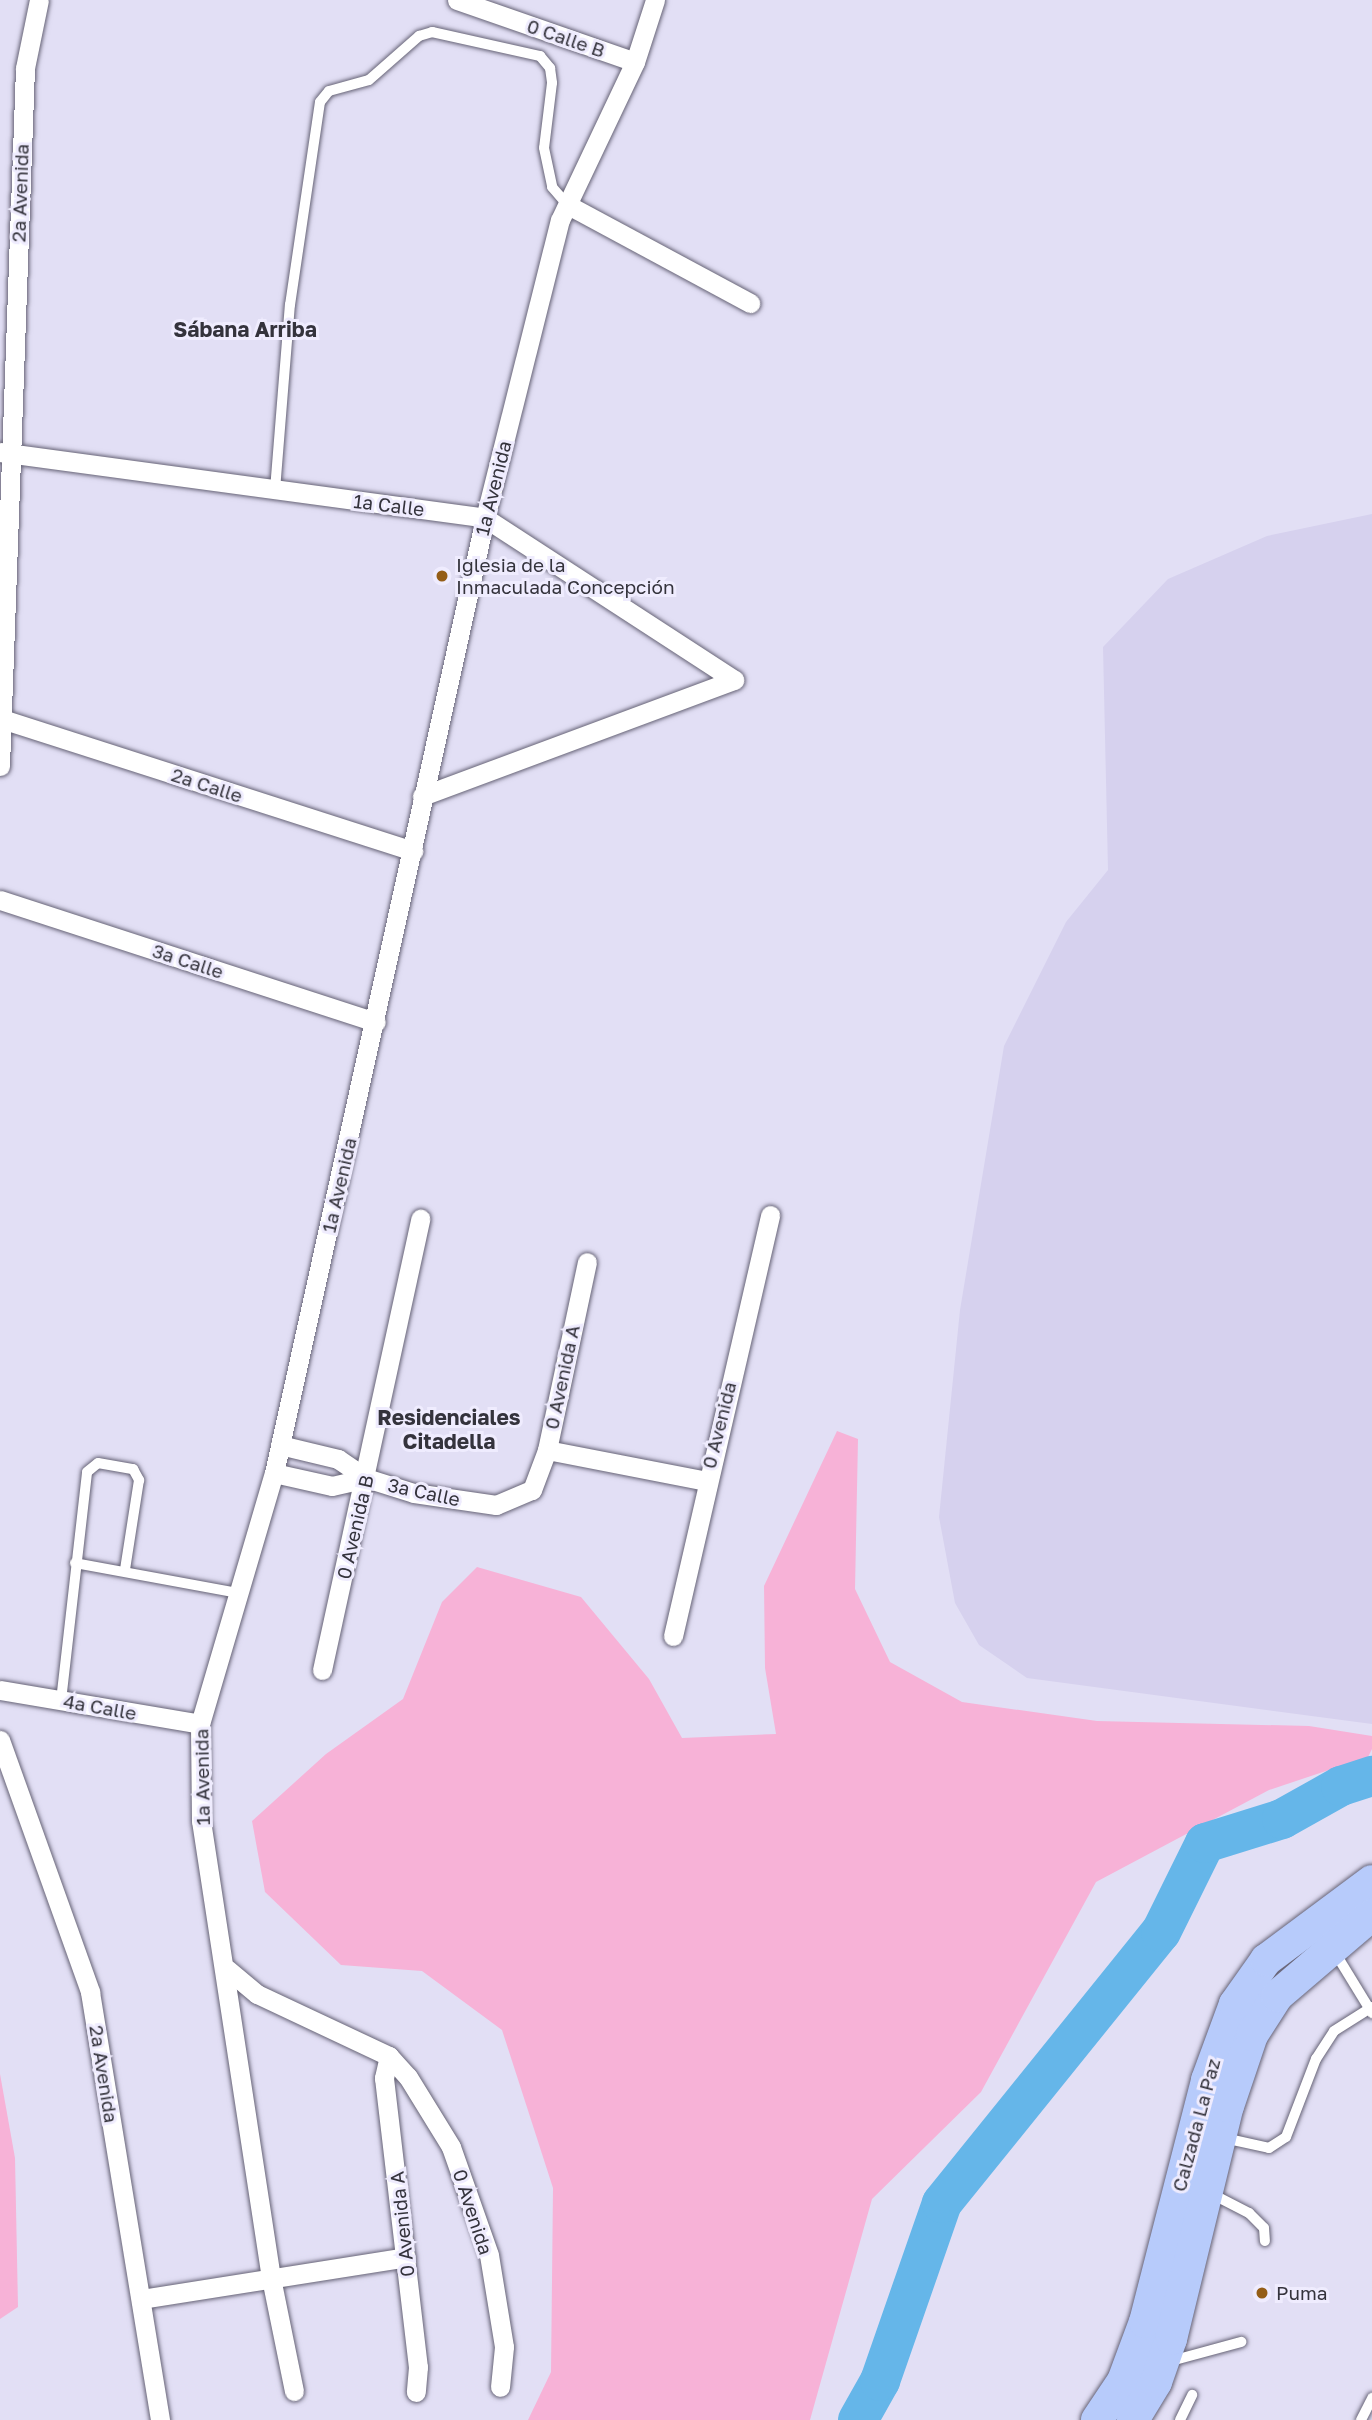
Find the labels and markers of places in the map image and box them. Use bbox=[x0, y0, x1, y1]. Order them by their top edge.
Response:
place label: Iglesia de la Inmaculada Concepción bbox=[456, 554, 675, 598]
marker: Iglesia de la Inmaculada Concepción bbox=[434, 568, 450, 584]
place label: Puma bbox=[1276, 2282, 1327, 2304]
marker: Puma bbox=[1254, 2285, 1270, 2301]

